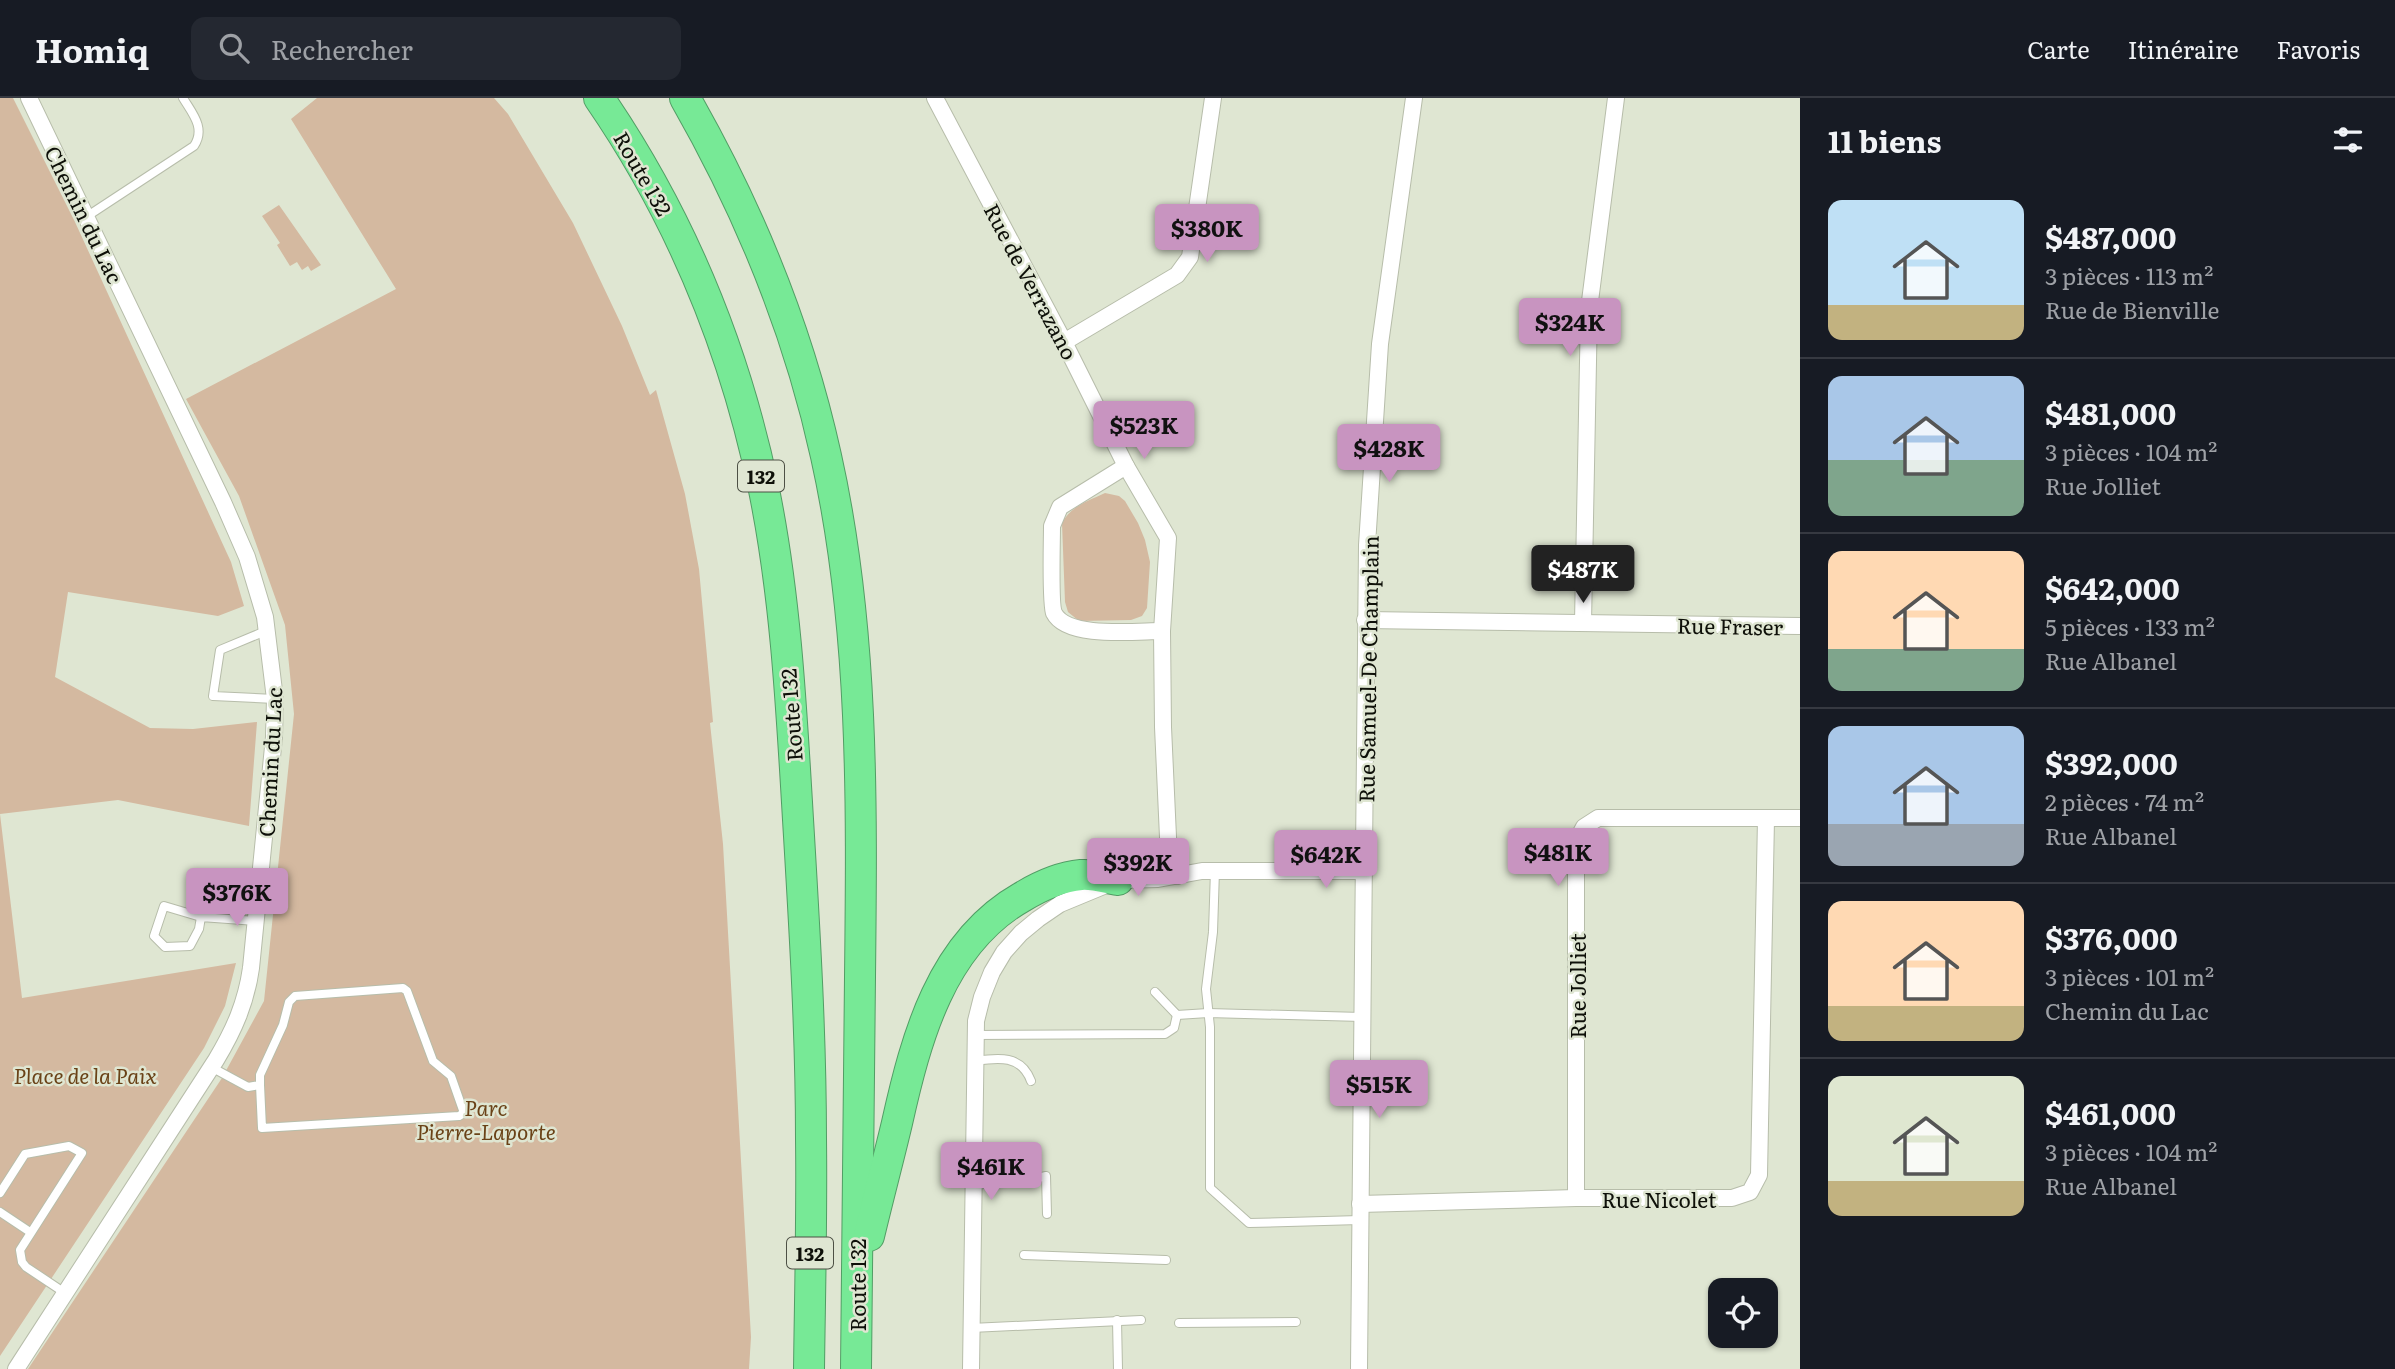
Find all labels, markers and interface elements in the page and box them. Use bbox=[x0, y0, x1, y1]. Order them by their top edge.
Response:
search box bbox=[191, 17, 681, 80]
text: Homiq bbox=[35, 24, 149, 73]
icon: search bbox=[215, 29, 253, 67]
text: Rechercher bbox=[271, 29, 413, 68]
text: Carte bbox=[2027, 31, 2090, 66]
text: Itinéraire bbox=[2128, 31, 2239, 66]
text: Favoris bbox=[2277, 31, 2360, 66]
text: 11 biens bbox=[1828, 118, 1941, 162]
icon: filters bbox=[2329, 121, 2367, 159]
street label: Route 132 bbox=[607, 125, 681, 221]
street label: Chemin du Lac bbox=[38, 140, 132, 288]
street label: Rue de Verrazano bbox=[978, 197, 1086, 365]
pin: $380K bbox=[1158, 204, 1256, 264]
text: $380K bbox=[1171, 210, 1243, 244]
text: $487,000 bbox=[2045, 214, 2177, 258]
icon: home bbox=[1884, 228, 1968, 312]
text: 3 pièces · 113 m² bbox=[2045, 258, 2213, 292]
text: Rue de Bienville bbox=[2045, 292, 2219, 326]
pin: $324K bbox=[1521, 299, 1619, 358]
text: $324K bbox=[1535, 304, 1605, 338]
text: $481,000 bbox=[2045, 390, 2176, 434]
pin: $523K bbox=[1095, 402, 1193, 461]
icon: home bbox=[1884, 404, 1968, 488]
text: $523K bbox=[1109, 407, 1179, 441]
pin: $428K bbox=[1340, 424, 1438, 484]
text: $428K bbox=[1353, 430, 1425, 464]
text: 3 pièces · 104 m² bbox=[2045, 434, 2217, 468]
road number: 132 bbox=[738, 460, 784, 492]
text: Rue Jolliet bbox=[2045, 468, 2161, 502]
street label: Rue Samuel-De Champlain bbox=[1349, 535, 1385, 803]
pin: $487K bbox=[1534, 546, 1632, 605]
text: $487K bbox=[1547, 551, 1619, 585]
text: $642,000 bbox=[2045, 565, 2180, 609]
icon: home bbox=[1884, 579, 1968, 663]
street label: Rue Fraser bbox=[1677, 609, 1784, 641]
text: 5 pièces · 133 m² bbox=[2045, 609, 2215, 643]
text: Rue Albanel bbox=[2045, 643, 2177, 677]
street label: Route 132 bbox=[771, 668, 809, 762]
street label: Chemin du Lac bbox=[250, 687, 288, 837]
text: $392,000 bbox=[2045, 740, 2178, 784]
icon: home bbox=[1884, 754, 1968, 838]
text: 2 pièces · 74 m² bbox=[2045, 784, 2204, 818]
text: Rue Albanel bbox=[2045, 818, 2177, 852]
pin: $481K bbox=[1509, 828, 1607, 888]
pin: $642K bbox=[1277, 830, 1375, 890]
text: $481K bbox=[1524, 834, 1592, 868]
text: $642K bbox=[1290, 836, 1362, 870]
pin: $392K bbox=[1089, 838, 1187, 898]
text: $392K bbox=[1103, 844, 1173, 878]
pin: $376K bbox=[188, 868, 286, 928]
text: $376K bbox=[202, 874, 272, 908]
text: $376,000 bbox=[2045, 915, 2178, 959]
icon: home bbox=[1884, 929, 1968, 1013]
street label: Rue Jolliet bbox=[1561, 933, 1592, 1039]
text: 3 pièces · 101 m² bbox=[2045, 959, 2214, 993]
text: Chemin du Lac bbox=[2045, 993, 2209, 1027]
park label: Place de la Paix bbox=[13, 1059, 157, 1090]
pin: $515K bbox=[1330, 1060, 1428, 1120]
text: $515K bbox=[1346, 1066, 1412, 1100]
text: $461,000 bbox=[2045, 1090, 2176, 1134]
park label: Parc Pierre-Laporte bbox=[416, 1091, 556, 1146]
icon: home bbox=[1884, 1104, 1968, 1188]
text: 3 pièces · 104 m² bbox=[2045, 1134, 2217, 1168]
pin: $461K bbox=[942, 1142, 1040, 1202]
text: $461K bbox=[957, 1148, 1025, 1182]
text: Rue Albanel bbox=[2045, 1168, 2177, 1202]
street label: Rue Nicolet bbox=[1602, 1183, 1717, 1214]
road number: 132 bbox=[787, 1238, 833, 1268]
street label: Route 132 bbox=[841, 1239, 872, 1331]
map controls bbox=[1708, 1278, 1778, 1348]
button: locate bbox=[1708, 1278, 1778, 1348]

